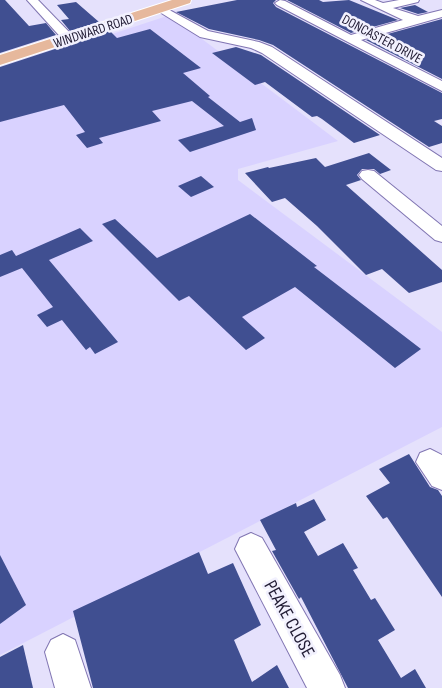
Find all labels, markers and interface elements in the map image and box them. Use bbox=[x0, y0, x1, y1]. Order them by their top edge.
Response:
street label: WINDWARD ROAD bbox=[51, 10, 135, 52]
street label: DONCASTER DRIVE bbox=[339, 11, 425, 67]
street label: PEAKE CLOSE bbox=[259, 577, 319, 661]

